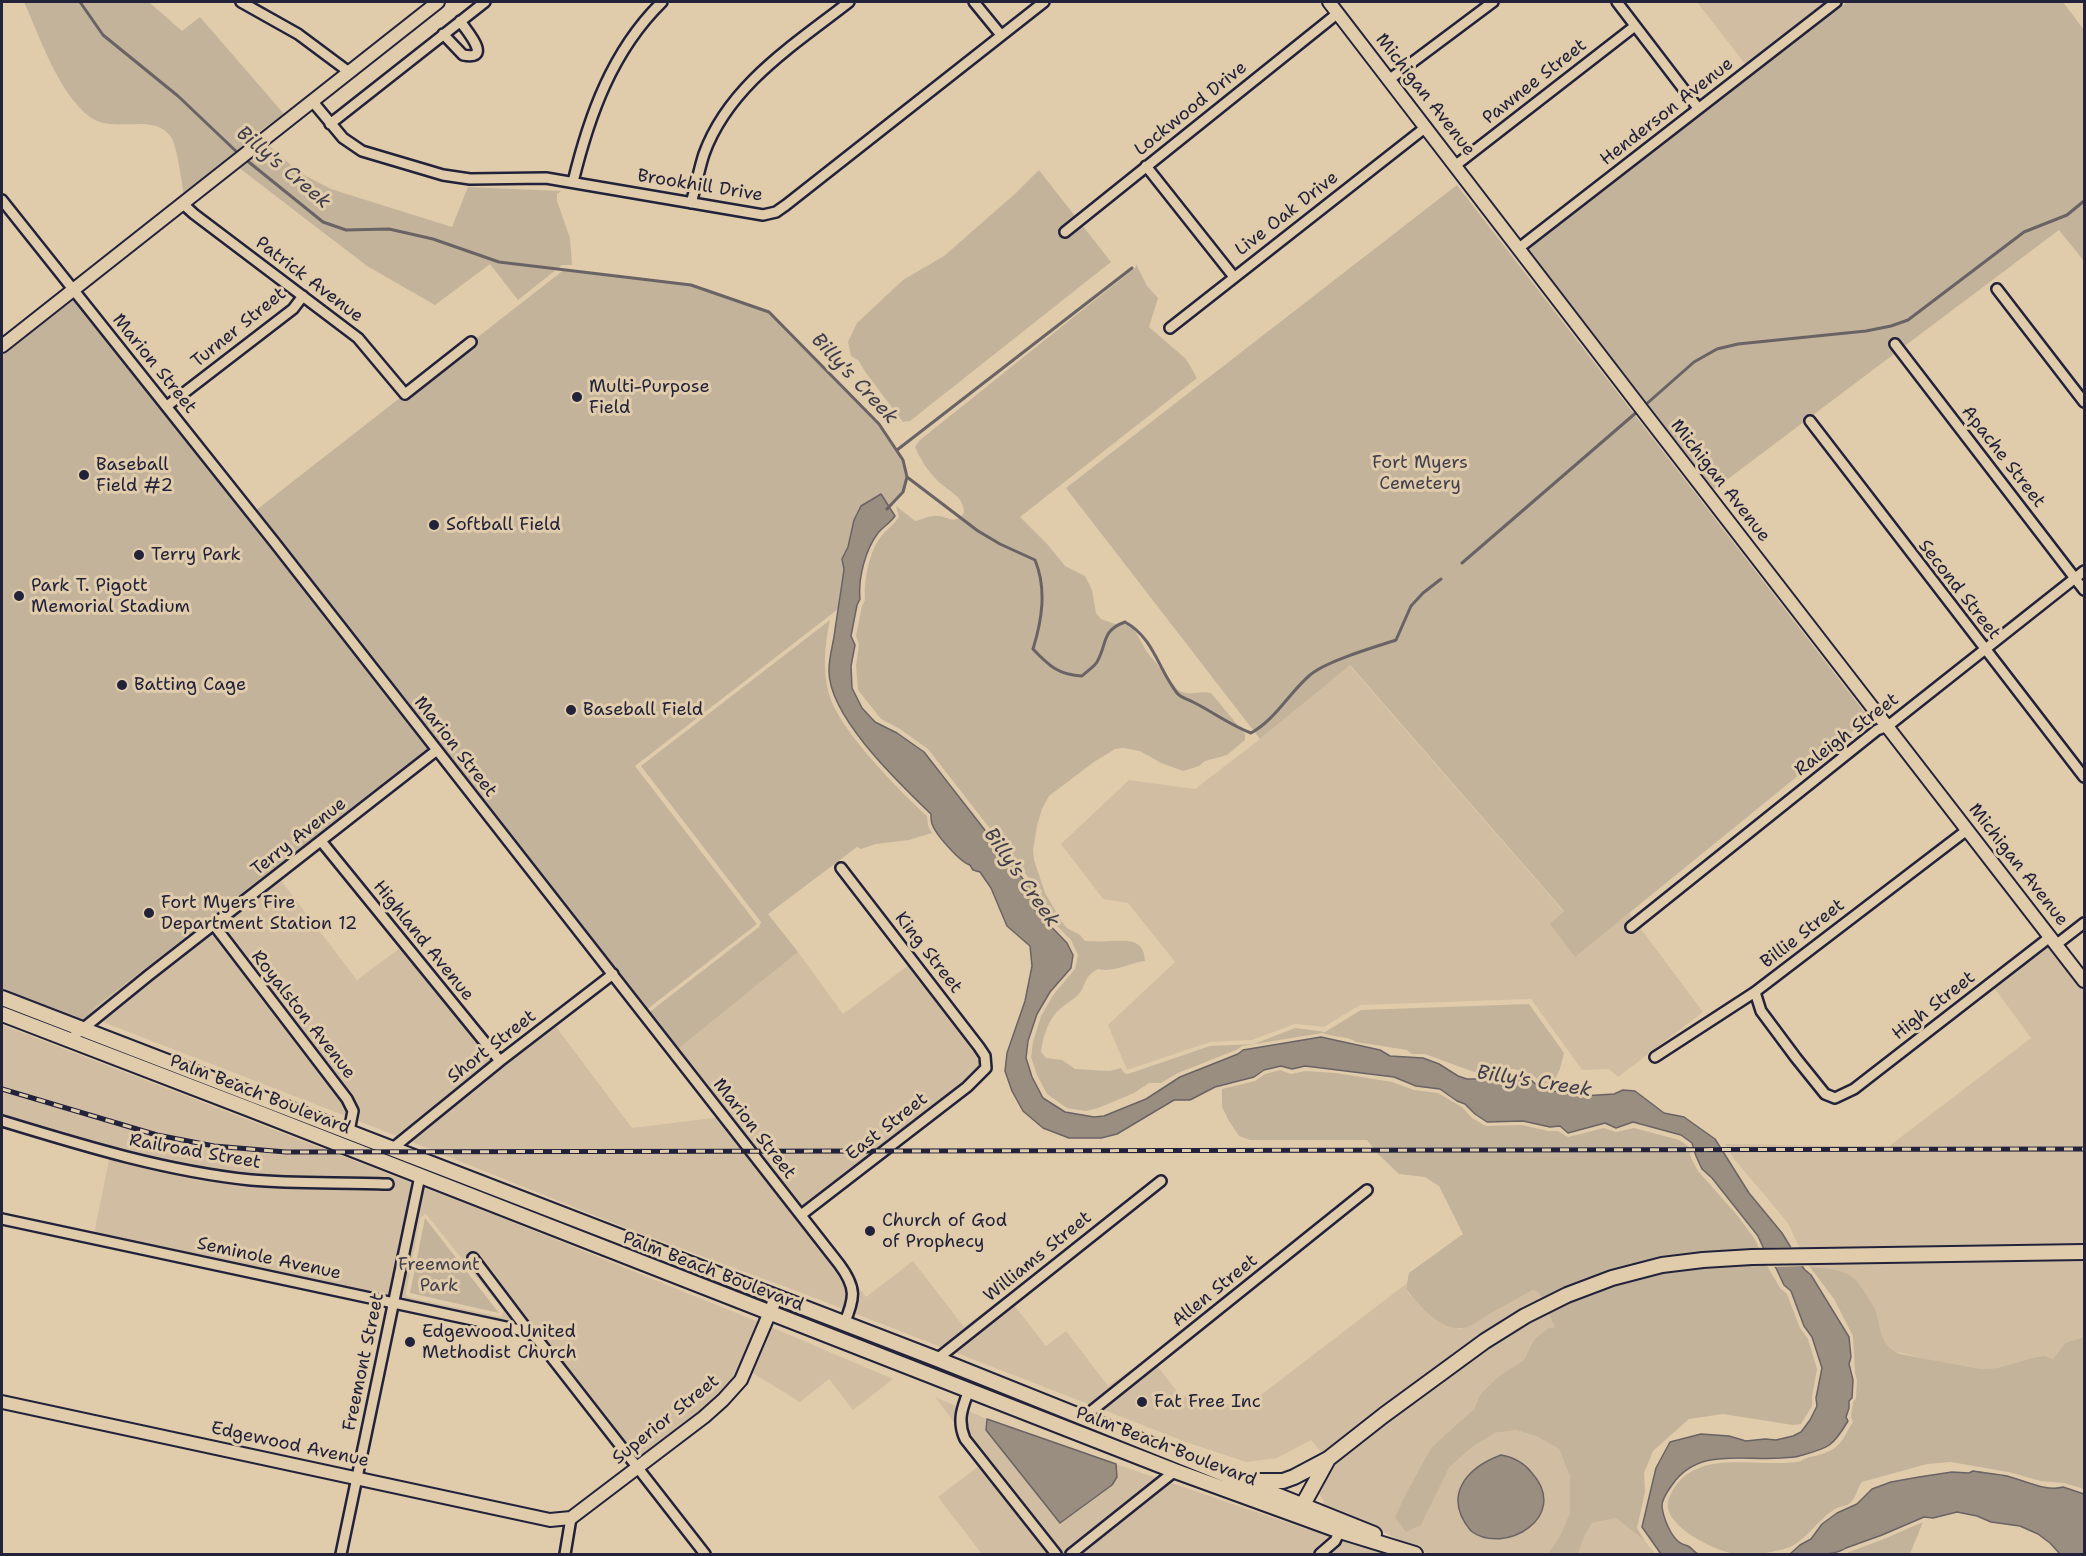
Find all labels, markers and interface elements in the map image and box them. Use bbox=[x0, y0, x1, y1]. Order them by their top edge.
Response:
street label: Michigan Avenue bbox=[1370, 29, 1480, 161]
street label: Pawnee Street bbox=[1479, 35, 1591, 129]
street label: Henderson Avenue bbox=[1596, 53, 1738, 171]
street label: Lockwood Drive bbox=[1131, 57, 1251, 161]
water label: Billy's Creek bbox=[231, 122, 335, 214]
street label: Brookhill Drive bbox=[636, 165, 764, 207]
street label: Live Oak Drive bbox=[1231, 167, 1343, 261]
street label: Patrick Avenue bbox=[251, 232, 367, 328]
street label: Turner Street bbox=[187, 283, 291, 373]
street label: Marion Street bbox=[107, 310, 201, 418]
water label: Billy's Creek bbox=[806, 328, 902, 430]
place label: Multi-Purpose Field bbox=[589, 376, 710, 418]
marker: Multi-Purpose Field bbox=[570, 390, 584, 404]
street label: Apache Street bbox=[1957, 402, 2049, 512]
street label: Michigan Avenue bbox=[1665, 415, 1775, 547]
park label: Fort Myers Cemetery bbox=[1372, 452, 1468, 494]
place label: Baseball Field #2 bbox=[96, 454, 173, 496]
marker: Baseball Field #2 bbox=[77, 468, 91, 482]
place label: Softball Field bbox=[446, 514, 561, 536]
marker: Softball Field bbox=[427, 518, 441, 532]
street label: Second Street bbox=[1913, 536, 2005, 644]
place label: Terry Park bbox=[151, 544, 241, 566]
marker: Terry Park bbox=[132, 548, 146, 562]
place label: Park T. Pigott Memorial Stadium bbox=[31, 575, 190, 618]
marker: Park T. Pigott Memorial Stadium bbox=[12, 589, 26, 603]
place label: Batting Cage bbox=[134, 674, 246, 696]
marker: Batting Cage bbox=[115, 678, 129, 692]
street label: Raleigh Street bbox=[1791, 689, 1903, 781]
street label: Marion Street bbox=[409, 692, 501, 802]
place label: Baseball Field bbox=[583, 699, 703, 721]
marker: Baseball Field bbox=[564, 703, 578, 717]
street label: Terry Avenue bbox=[247, 793, 351, 881]
street label: Michigan Avenue bbox=[1963, 799, 2073, 931]
water label: Billy's Creek bbox=[978, 824, 1064, 932]
street label: Highland Avenue bbox=[368, 877, 478, 1005]
place label: Fort Myers Fire Department Station 12 bbox=[161, 892, 357, 934]
street label: Billie Street bbox=[1757, 895, 1849, 973]
marker: Fort Myers Fire Department Station 12 bbox=[142, 906, 156, 920]
street label: King Street bbox=[890, 908, 966, 998]
street label: Royalston Avenue bbox=[246, 947, 360, 1083]
street label: High Street bbox=[1888, 967, 1980, 1045]
street label: Short Street bbox=[443, 1006, 541, 1088]
street label: Palm Beach Boulevard bbox=[167, 1051, 353, 1139]
water label: Billy's Creek bbox=[1475, 1061, 1593, 1103]
street label: Marion Street bbox=[708, 1074, 800, 1184]
street label: East Street bbox=[842, 1088, 932, 1166]
street label: Railroad Street bbox=[128, 1130, 262, 1174]
street label: Williams Street bbox=[980, 1207, 1096, 1307]
place label: Church of God of Prophecy bbox=[882, 1210, 1007, 1252]
marker: Church of God of Prophecy bbox=[863, 1224, 877, 1238]
street label: Palm Beach Boulevard bbox=[620, 1228, 806, 1316]
street label: Seminole Avenue bbox=[195, 1233, 343, 1285]
street label: Allen Street bbox=[1168, 1250, 1262, 1332]
park label: Freemont Park bbox=[398, 1254, 480, 1296]
street label: Freemont Street bbox=[339, 1291, 389, 1433]
place label: Edgewood United Methodist Church bbox=[422, 1321, 577, 1364]
marker: Edgewood United Methodist Church bbox=[403, 1335, 417, 1349]
street label: Superior Street bbox=[608, 1370, 724, 1470]
place label: Fat Free Inc bbox=[1154, 1391, 1261, 1413]
marker: Fat Free Inc bbox=[1135, 1395, 1149, 1409]
street label: Palm Beach Boulevard bbox=[1073, 1403, 1259, 1491]
street label: Edgewood Avenue bbox=[209, 1418, 371, 1472]

